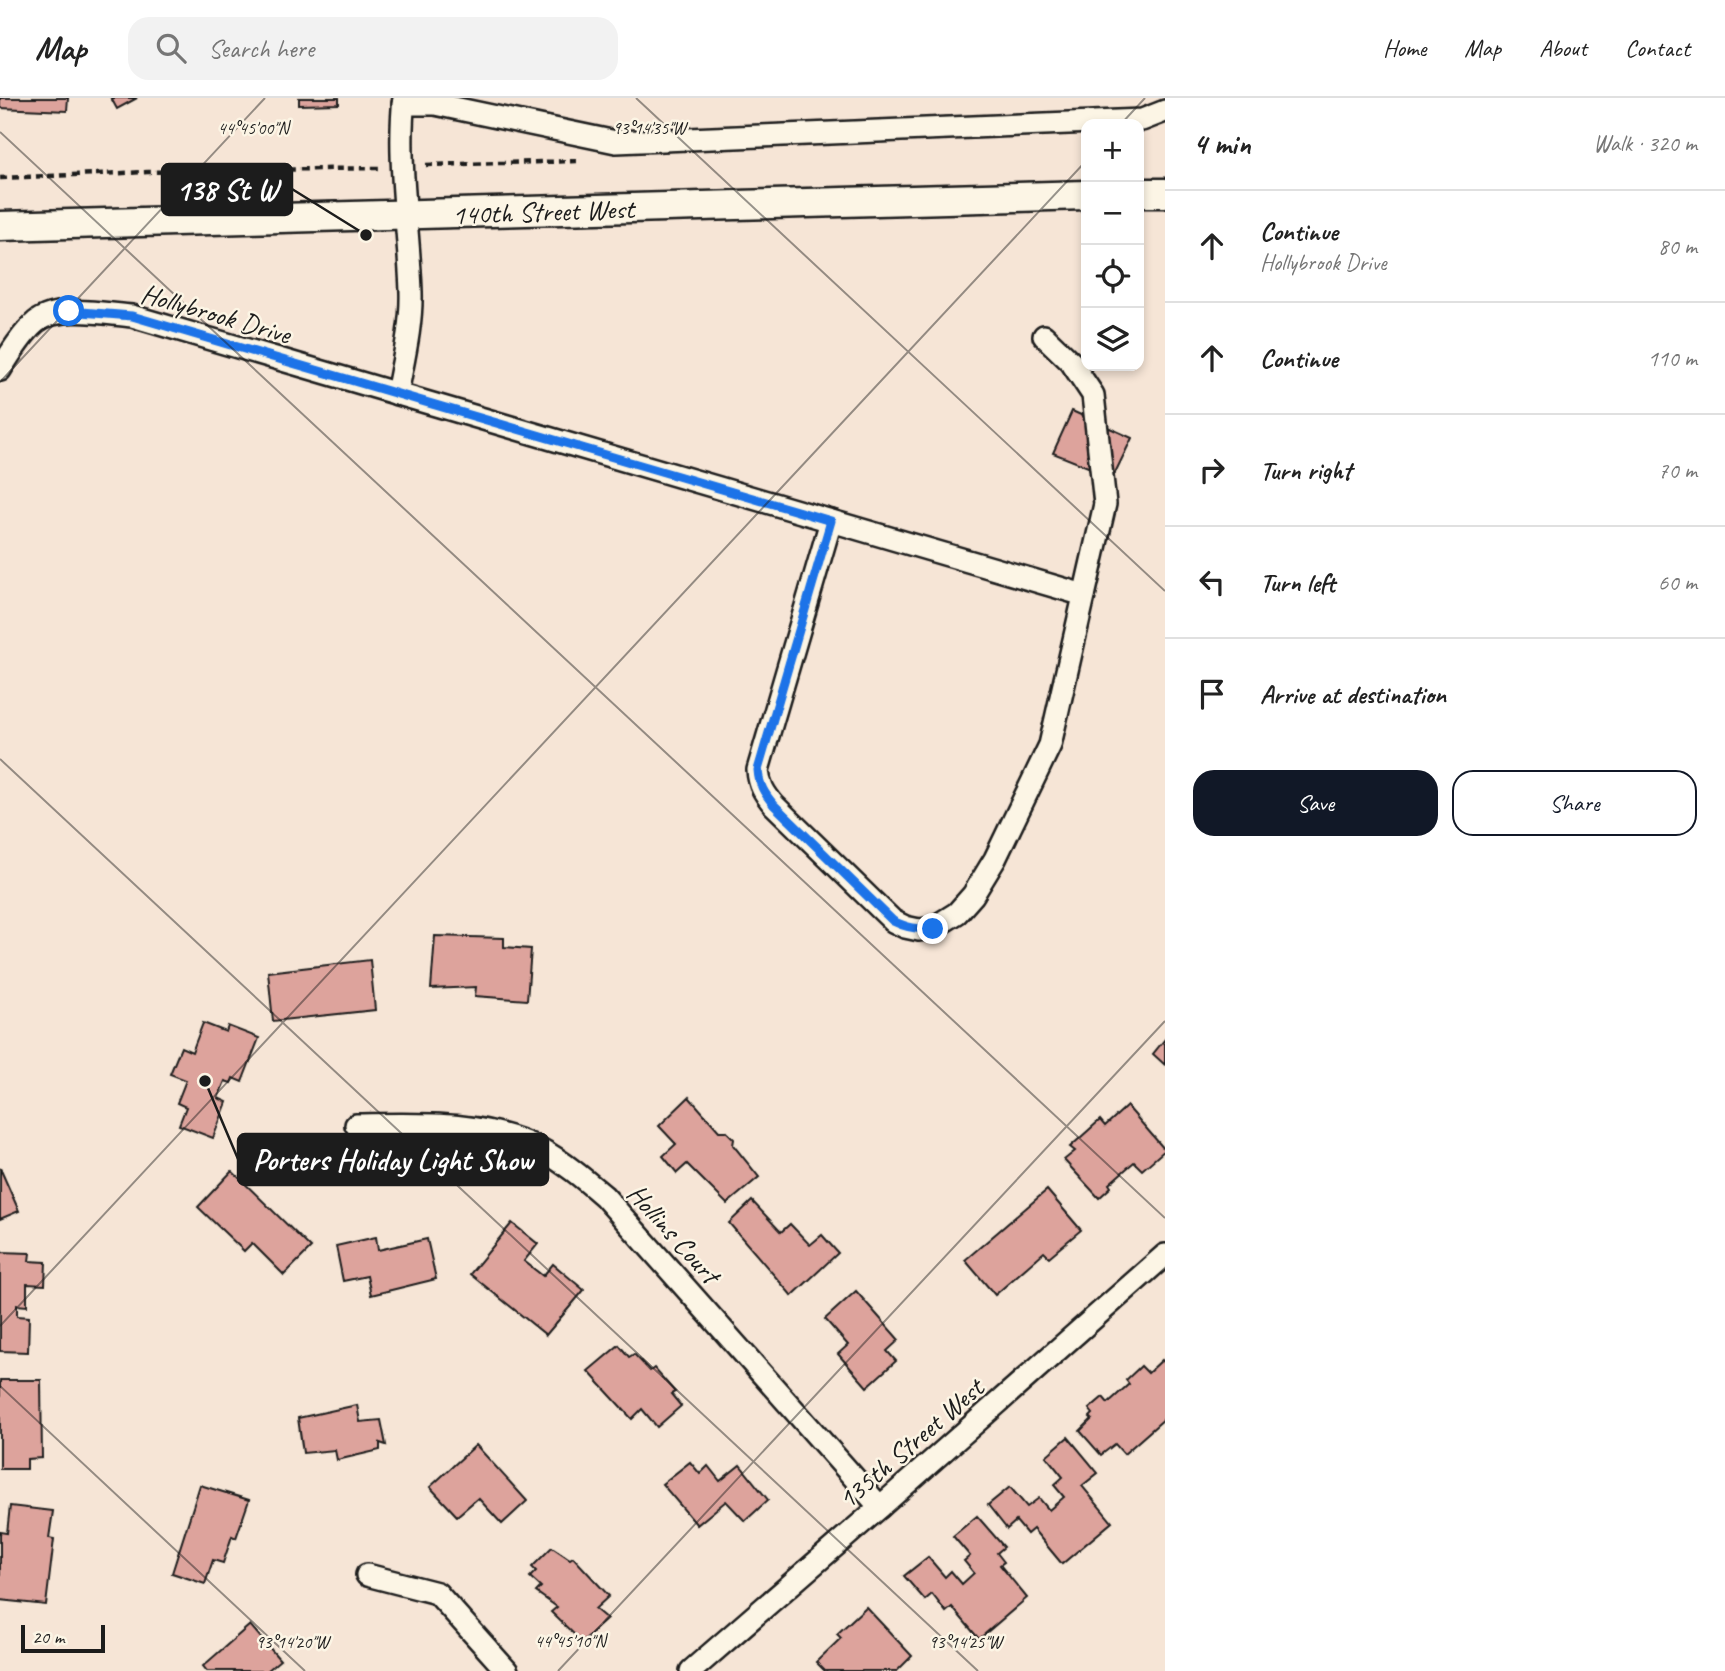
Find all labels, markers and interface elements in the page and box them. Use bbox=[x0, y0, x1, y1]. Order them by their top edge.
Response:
search box bbox=[128, 17, 618, 80]
text: Map bbox=[35, 27, 86, 69]
icon: search bbox=[152, 29, 190, 67]
text: Search here bbox=[208, 32, 314, 65]
text: Home bbox=[1383, 33, 1426, 63]
text: Map bbox=[1464, 33, 1501, 63]
text: About bbox=[1539, 33, 1587, 63]
text: Contact bbox=[1625, 33, 1690, 63]
text: 44°45'00"N bbox=[218, 117, 292, 139]
text: 93°14'35"W bbox=[612, 117, 689, 139]
map controls bbox=[1081, 119, 1144, 371]
button: + bbox=[1081, 119, 1144, 182]
text: 4 min bbox=[1193, 125, 1250, 163]
text: Walk · 320 m bbox=[1593, 129, 1697, 158]
callout: 138 St W bbox=[162, 164, 292, 215]
text: 138 St W bbox=[176, 171, 282, 209]
button: − bbox=[1081, 182, 1144, 245]
street label: 140th Street West bbox=[452, 191, 637, 232]
text: Continue bbox=[1260, 215, 1338, 248]
icon: ahead bbox=[1193, 227, 1231, 265]
text: 80 m bbox=[1658, 232, 1697, 261]
button: locate bbox=[1081, 245, 1144, 308]
text: Hollybrook Drive bbox=[1260, 248, 1386, 277]
street label: Hollybrook Drive bbox=[137, 275, 297, 352]
route start bbox=[53, 295, 84, 326]
button: layers bbox=[1081, 308, 1144, 371]
icon: ahead bbox=[1193, 339, 1231, 377]
text: Continue bbox=[1260, 342, 1338, 375]
text: 110 m bbox=[1648, 344, 1697, 373]
icon: right bbox=[1193, 451, 1231, 489]
text: Turn right bbox=[1260, 454, 1351, 487]
text: 70 m bbox=[1658, 456, 1697, 485]
icon: left bbox=[1193, 563, 1231, 601]
text: Turn left bbox=[1260, 566, 1335, 599]
text: 60 m bbox=[1658, 568, 1697, 597]
icon: arrive bbox=[1193, 675, 1231, 713]
text: Arrive at destination bbox=[1260, 678, 1446, 711]
button: Save bbox=[1193, 770, 1438, 836]
button: Share bbox=[1452, 770, 1697, 836]
route end bbox=[917, 913, 948, 944]
callout: Porters Holiday Light Show bbox=[238, 1134, 548, 1185]
text: Porters Holiday Light Show bbox=[253, 1141, 536, 1179]
street label: Hollins Court bbox=[620, 1176, 730, 1293]
street label: 135th Street West bbox=[830, 1369, 992, 1516]
scale bar bbox=[21, 1622, 105, 1654]
text: 20 m bbox=[32, 1625, 64, 1649]
text: 44°45'10"N bbox=[535, 1630, 609, 1652]
text: 93°14'20"W bbox=[255, 1631, 332, 1653]
text: 93°14'25"W bbox=[928, 1631, 1005, 1653]

